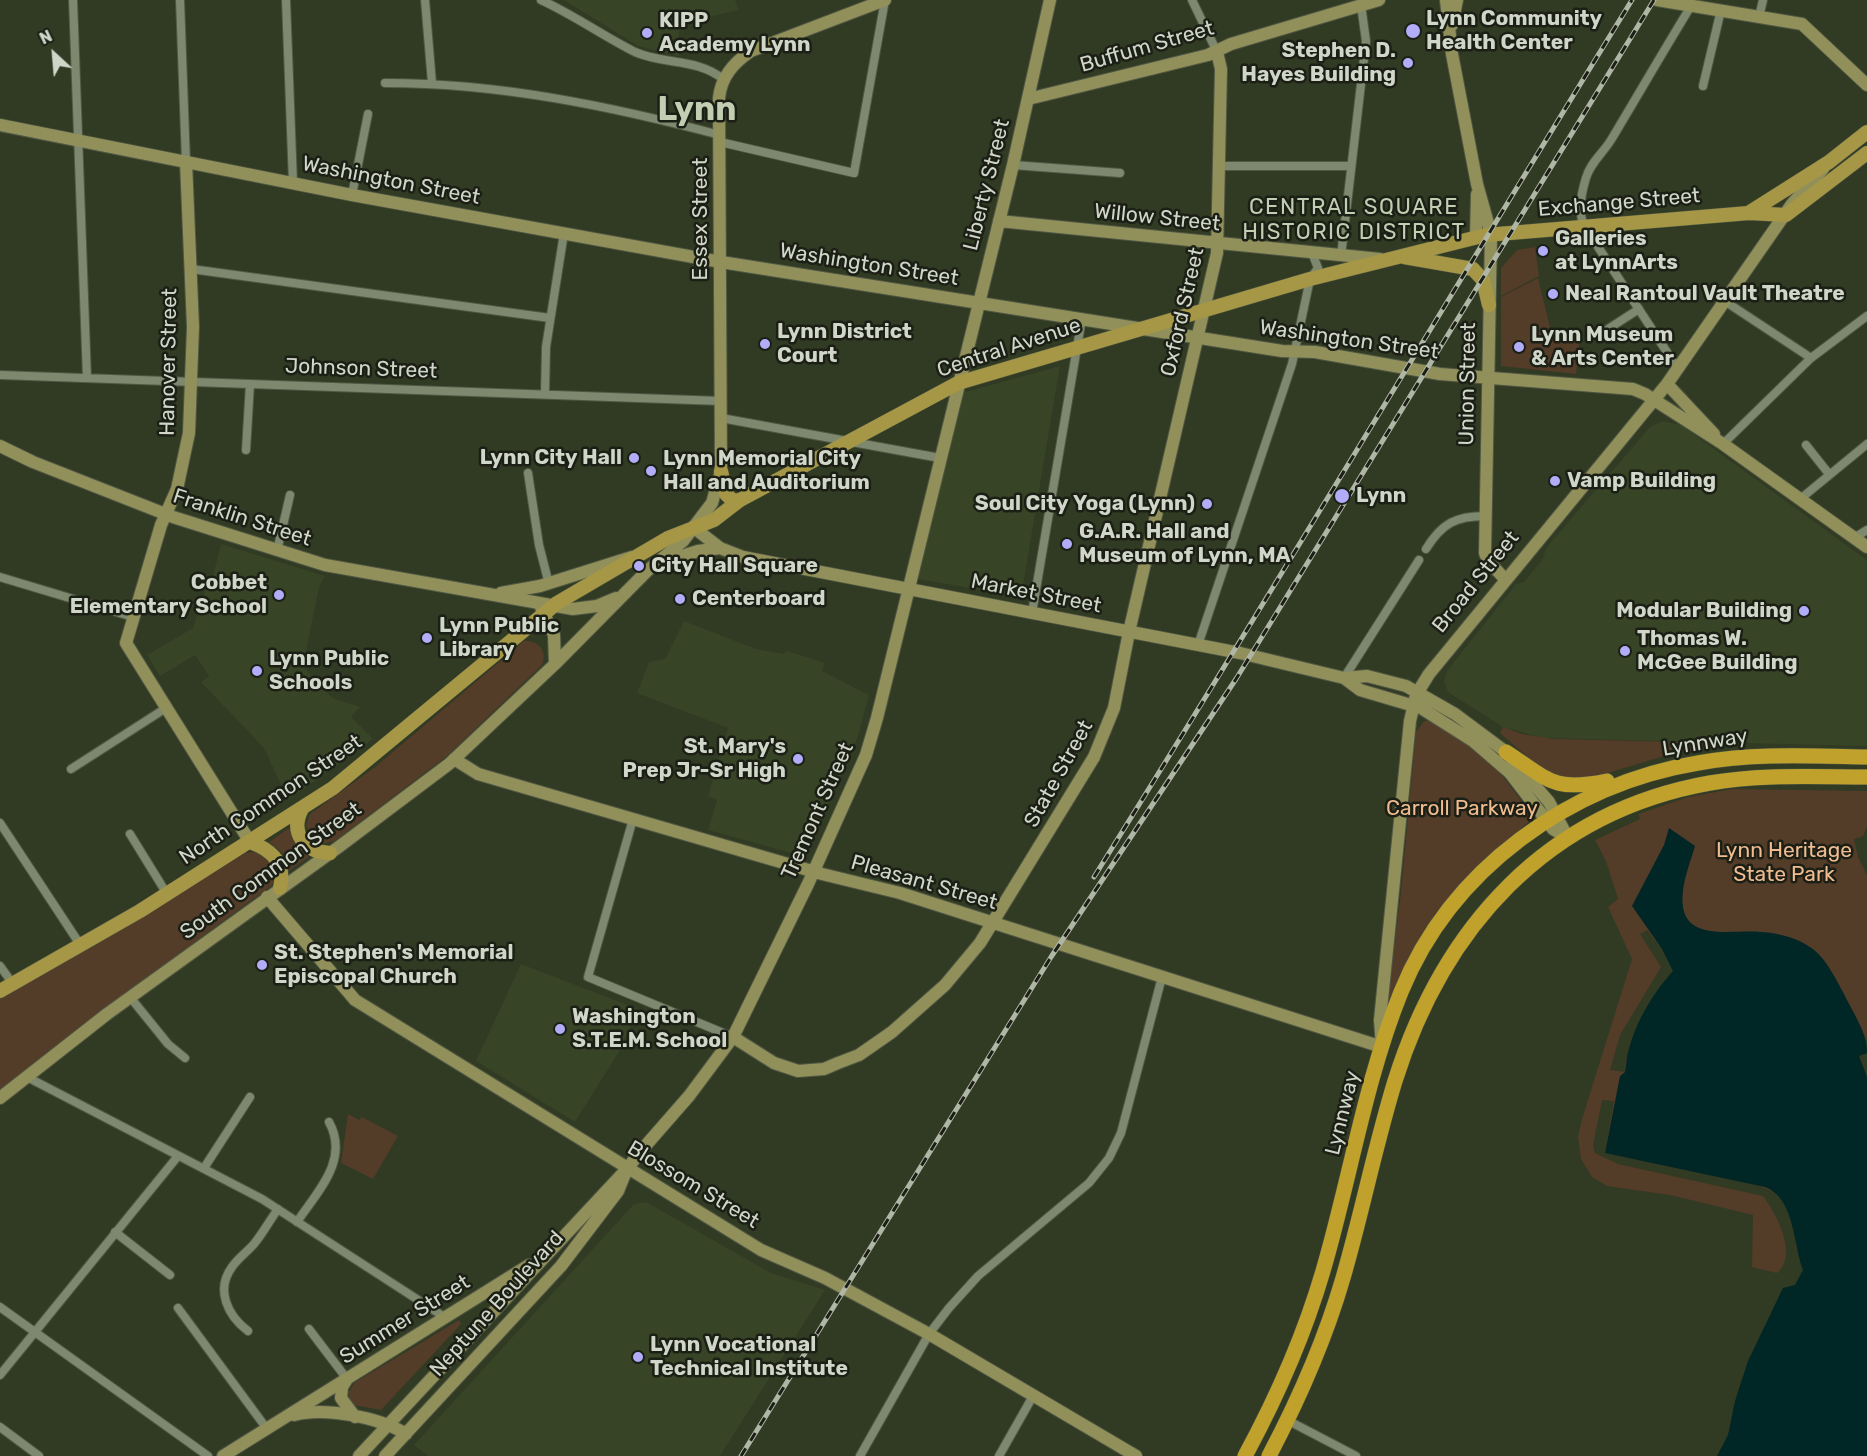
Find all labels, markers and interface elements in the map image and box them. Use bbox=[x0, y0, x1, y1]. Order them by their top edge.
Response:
place label: Lynn Community Health Center bbox=[1426, 6, 1602, 56]
place label: KIPP Academy Lynn bbox=[659, 8, 810, 58]
street label: Buffum Street bbox=[1077, 16, 1217, 78]
marker: Lynn Community Health Center bbox=[1404, 22, 1422, 40]
north arrow bbox=[24, 24, 84, 84]
text: N bbox=[37, 26, 55, 48]
marker: KIPP Academy Lynn bbox=[640, 26, 654, 40]
place label: Stephen D. Hayes Building bbox=[1241, 38, 1396, 88]
marker: Stephen D. Hayes Building bbox=[1401, 56, 1415, 70]
district label: Lynn bbox=[658, 90, 736, 130]
street label: Liberty Street bbox=[958, 117, 1016, 253]
street label: Washington Street bbox=[300, 151, 482, 211]
street label: Essex Street bbox=[688, 158, 714, 280]
street label: Exchange Street bbox=[1537, 183, 1701, 223]
district label: CENTRAL SQUARE HISTORIC DISTRICT bbox=[1242, 195, 1466, 246]
street label: Willow Street bbox=[1093, 199, 1221, 237]
place label: Galleries at LynnArts bbox=[1555, 226, 1678, 276]
street label: Washington Street bbox=[778, 238, 960, 292]
marker: Galleries at LynnArts bbox=[1536, 244, 1550, 258]
street label: Oxford Street bbox=[1156, 245, 1210, 379]
place label: Neal Rantoul Vault Theatre bbox=[1565, 281, 1845, 307]
marker: Neal Rantoul Vault Theatre bbox=[1546, 287, 1560, 301]
street label: Hanover Street bbox=[155, 288, 183, 436]
street label: Central Avenue bbox=[934, 313, 1084, 383]
street label: Washington Street bbox=[1258, 315, 1440, 365]
place label: Lynn District Court bbox=[777, 319, 912, 369]
street label: Union Street bbox=[1454, 322, 1482, 446]
place label: Lynn Museum & Arts Center bbox=[1531, 322, 1674, 372]
marker: Lynn District Court bbox=[758, 337, 772, 351]
marker: Lynn Museum & Arts Center bbox=[1512, 340, 1526, 354]
street label: Johnson Street bbox=[284, 354, 438, 384]
place label: Lynn City Hall bbox=[480, 445, 622, 471]
place label: Lynn Memorial City Hall and Auditorium bbox=[663, 446, 870, 496]
marker: Lynn City Hall bbox=[627, 451, 641, 465]
marker: Lynn Memorial City Hall and Auditorium bbox=[644, 464, 658, 478]
place label: Vamp Building bbox=[1567, 468, 1716, 494]
marker: Vamp Building bbox=[1548, 474, 1562, 488]
place label: Lynn bbox=[1356, 483, 1406, 509]
street label: Franklin Street bbox=[170, 484, 314, 552]
marker: Lynn bbox=[1333, 487, 1351, 505]
place label: Soul City Yoga (Lynn) bbox=[975, 491, 1195, 517]
marker: Soul City Yoga (Lynn) bbox=[1200, 497, 1214, 511]
place label: G.A.R. Hall and Museum of Lynn, MA bbox=[1079, 519, 1291, 569]
street label: Broad Street bbox=[1427, 526, 1525, 638]
marker: G.A.R. Hall and Museum of Lynn, MA bbox=[1060, 537, 1074, 551]
place label: City Hall Square bbox=[651, 553, 818, 579]
marker: City Hall Square bbox=[632, 559, 646, 573]
street label: Market Street bbox=[969, 569, 1103, 619]
place label: Cobbet Elementary School bbox=[70, 570, 267, 620]
place label: Centerboard bbox=[692, 586, 826, 612]
marker: Cobbet Elementary School bbox=[272, 588, 286, 602]
marker: Centerboard bbox=[673, 592, 687, 606]
place label: Modular Building bbox=[1616, 598, 1792, 624]
marker: Modular Building bbox=[1797, 604, 1811, 618]
place label: Lynn Public Library bbox=[439, 613, 559, 663]
place label: Thomas W. McGee Building bbox=[1637, 626, 1798, 676]
marker: Lynn Public Library bbox=[420, 631, 434, 645]
marker: Thomas W. McGee Building bbox=[1618, 644, 1632, 658]
place label: Lynn Public Schools bbox=[269, 646, 389, 696]
marker: Lynn Public Schools bbox=[250, 664, 264, 678]
street label: State Street bbox=[1019, 716, 1099, 832]
street label: Lynnway bbox=[1660, 724, 1750, 762]
street label: North Common Street bbox=[175, 730, 367, 870]
place label: St. Mary's Prep Jr-Sr High bbox=[623, 734, 786, 784]
street label: Tremont Street bbox=[777, 739, 859, 883]
marker: St. Mary's Prep Jr-Sr High bbox=[791, 752, 805, 766]
park label: Carroll Parkway bbox=[1386, 796, 1538, 822]
street label: South Common Street bbox=[175, 797, 367, 945]
park label: Lynn Heritage State Park bbox=[1716, 838, 1852, 888]
street label: Pleasant Street bbox=[848, 850, 1000, 916]
place label: St. Stephen's Memorial Episcopal Church bbox=[274, 940, 513, 990]
marker: St. Stephen's Memorial Episcopal Church bbox=[255, 958, 269, 972]
place label: Washington S.T.E.M. School bbox=[572, 1004, 727, 1054]
marker: Washington S.T.E.M. School bbox=[553, 1022, 567, 1036]
street label: Lynnway bbox=[1320, 1068, 1366, 1158]
street label: Blossom Street bbox=[623, 1136, 763, 1234]
street label: Neptune Boulevard bbox=[425, 1226, 569, 1382]
street label: Summer Street bbox=[335, 1270, 475, 1370]
place label: Lynn Vocational Technical Institute bbox=[650, 1332, 848, 1382]
marker: Lynn Vocational Technical Institute bbox=[631, 1350, 645, 1364]

